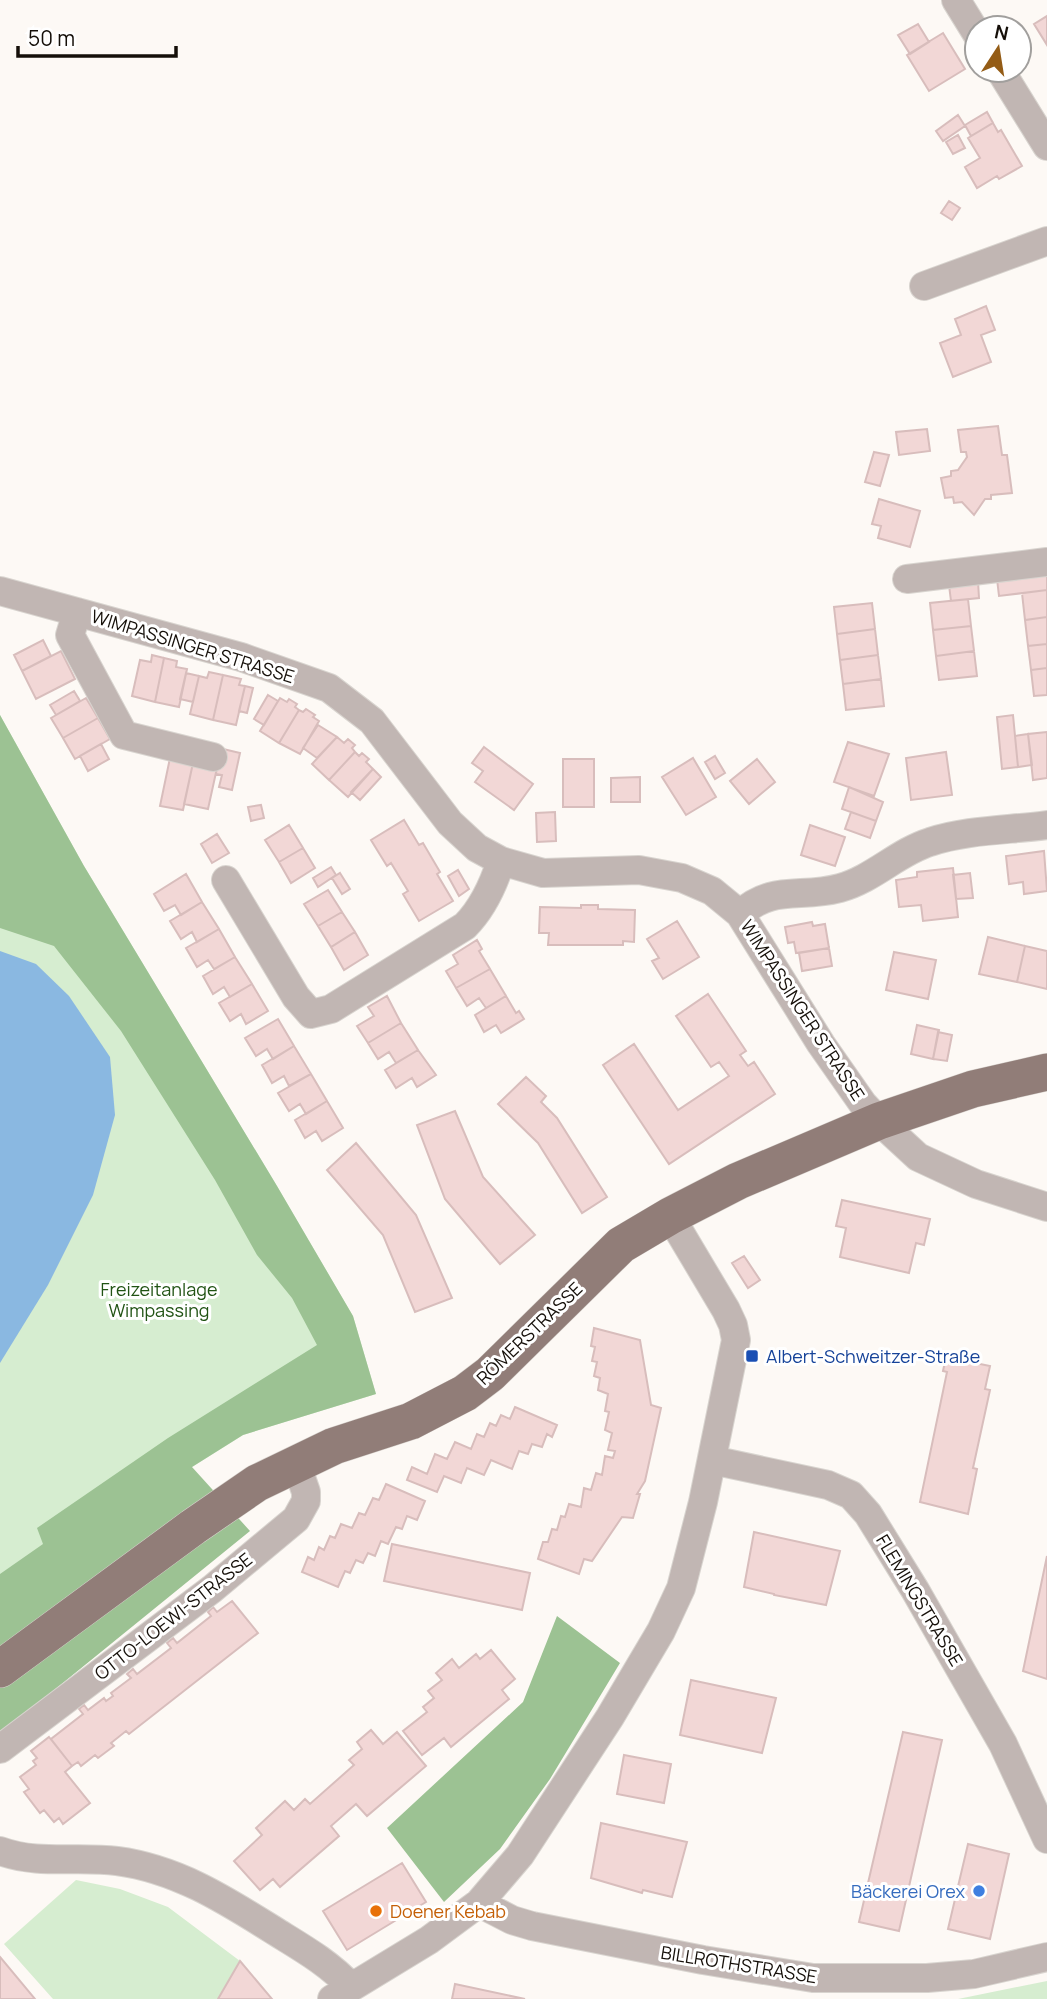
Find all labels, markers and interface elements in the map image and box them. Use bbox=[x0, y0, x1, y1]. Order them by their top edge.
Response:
scale bar bbox=[18, 14, 175, 58]
north arrow bbox=[963, 14, 1033, 84]
text: N bbox=[992, 18, 1011, 47]
text: 50 m bbox=[28, 24, 75, 52]
street label: WIMPASSINGER STRASSE bbox=[89, 604, 297, 688]
street label: WIMPASSINGER STRASSE bbox=[735, 915, 871, 1105]
street label: RÖMERSTRASSE bbox=[471, 1276, 587, 1390]
park label: Freizeitanlage Wimpassing bbox=[101, 1277, 217, 1322]
place label: Albert-Schweitzer-Straße bbox=[766, 1344, 980, 1368]
marker: Albert-Schweitzer-Straße bbox=[744, 1348, 760, 1364]
street label: FLEMINGSTRASSE bbox=[871, 1530, 969, 1670]
street label: OTTO-LOEWI-STRASSE bbox=[89, 1547, 257, 1685]
place label: Bäckerei Orex bbox=[851, 1879, 966, 1903]
marker: Bäckerei Orex bbox=[971, 1883, 987, 1899]
place label: Doener Kebab bbox=[390, 1899, 506, 1923]
marker: Doener Kebab bbox=[368, 1903, 384, 1919]
street label: BILLROTHSTRASSE bbox=[659, 1940, 819, 1988]

